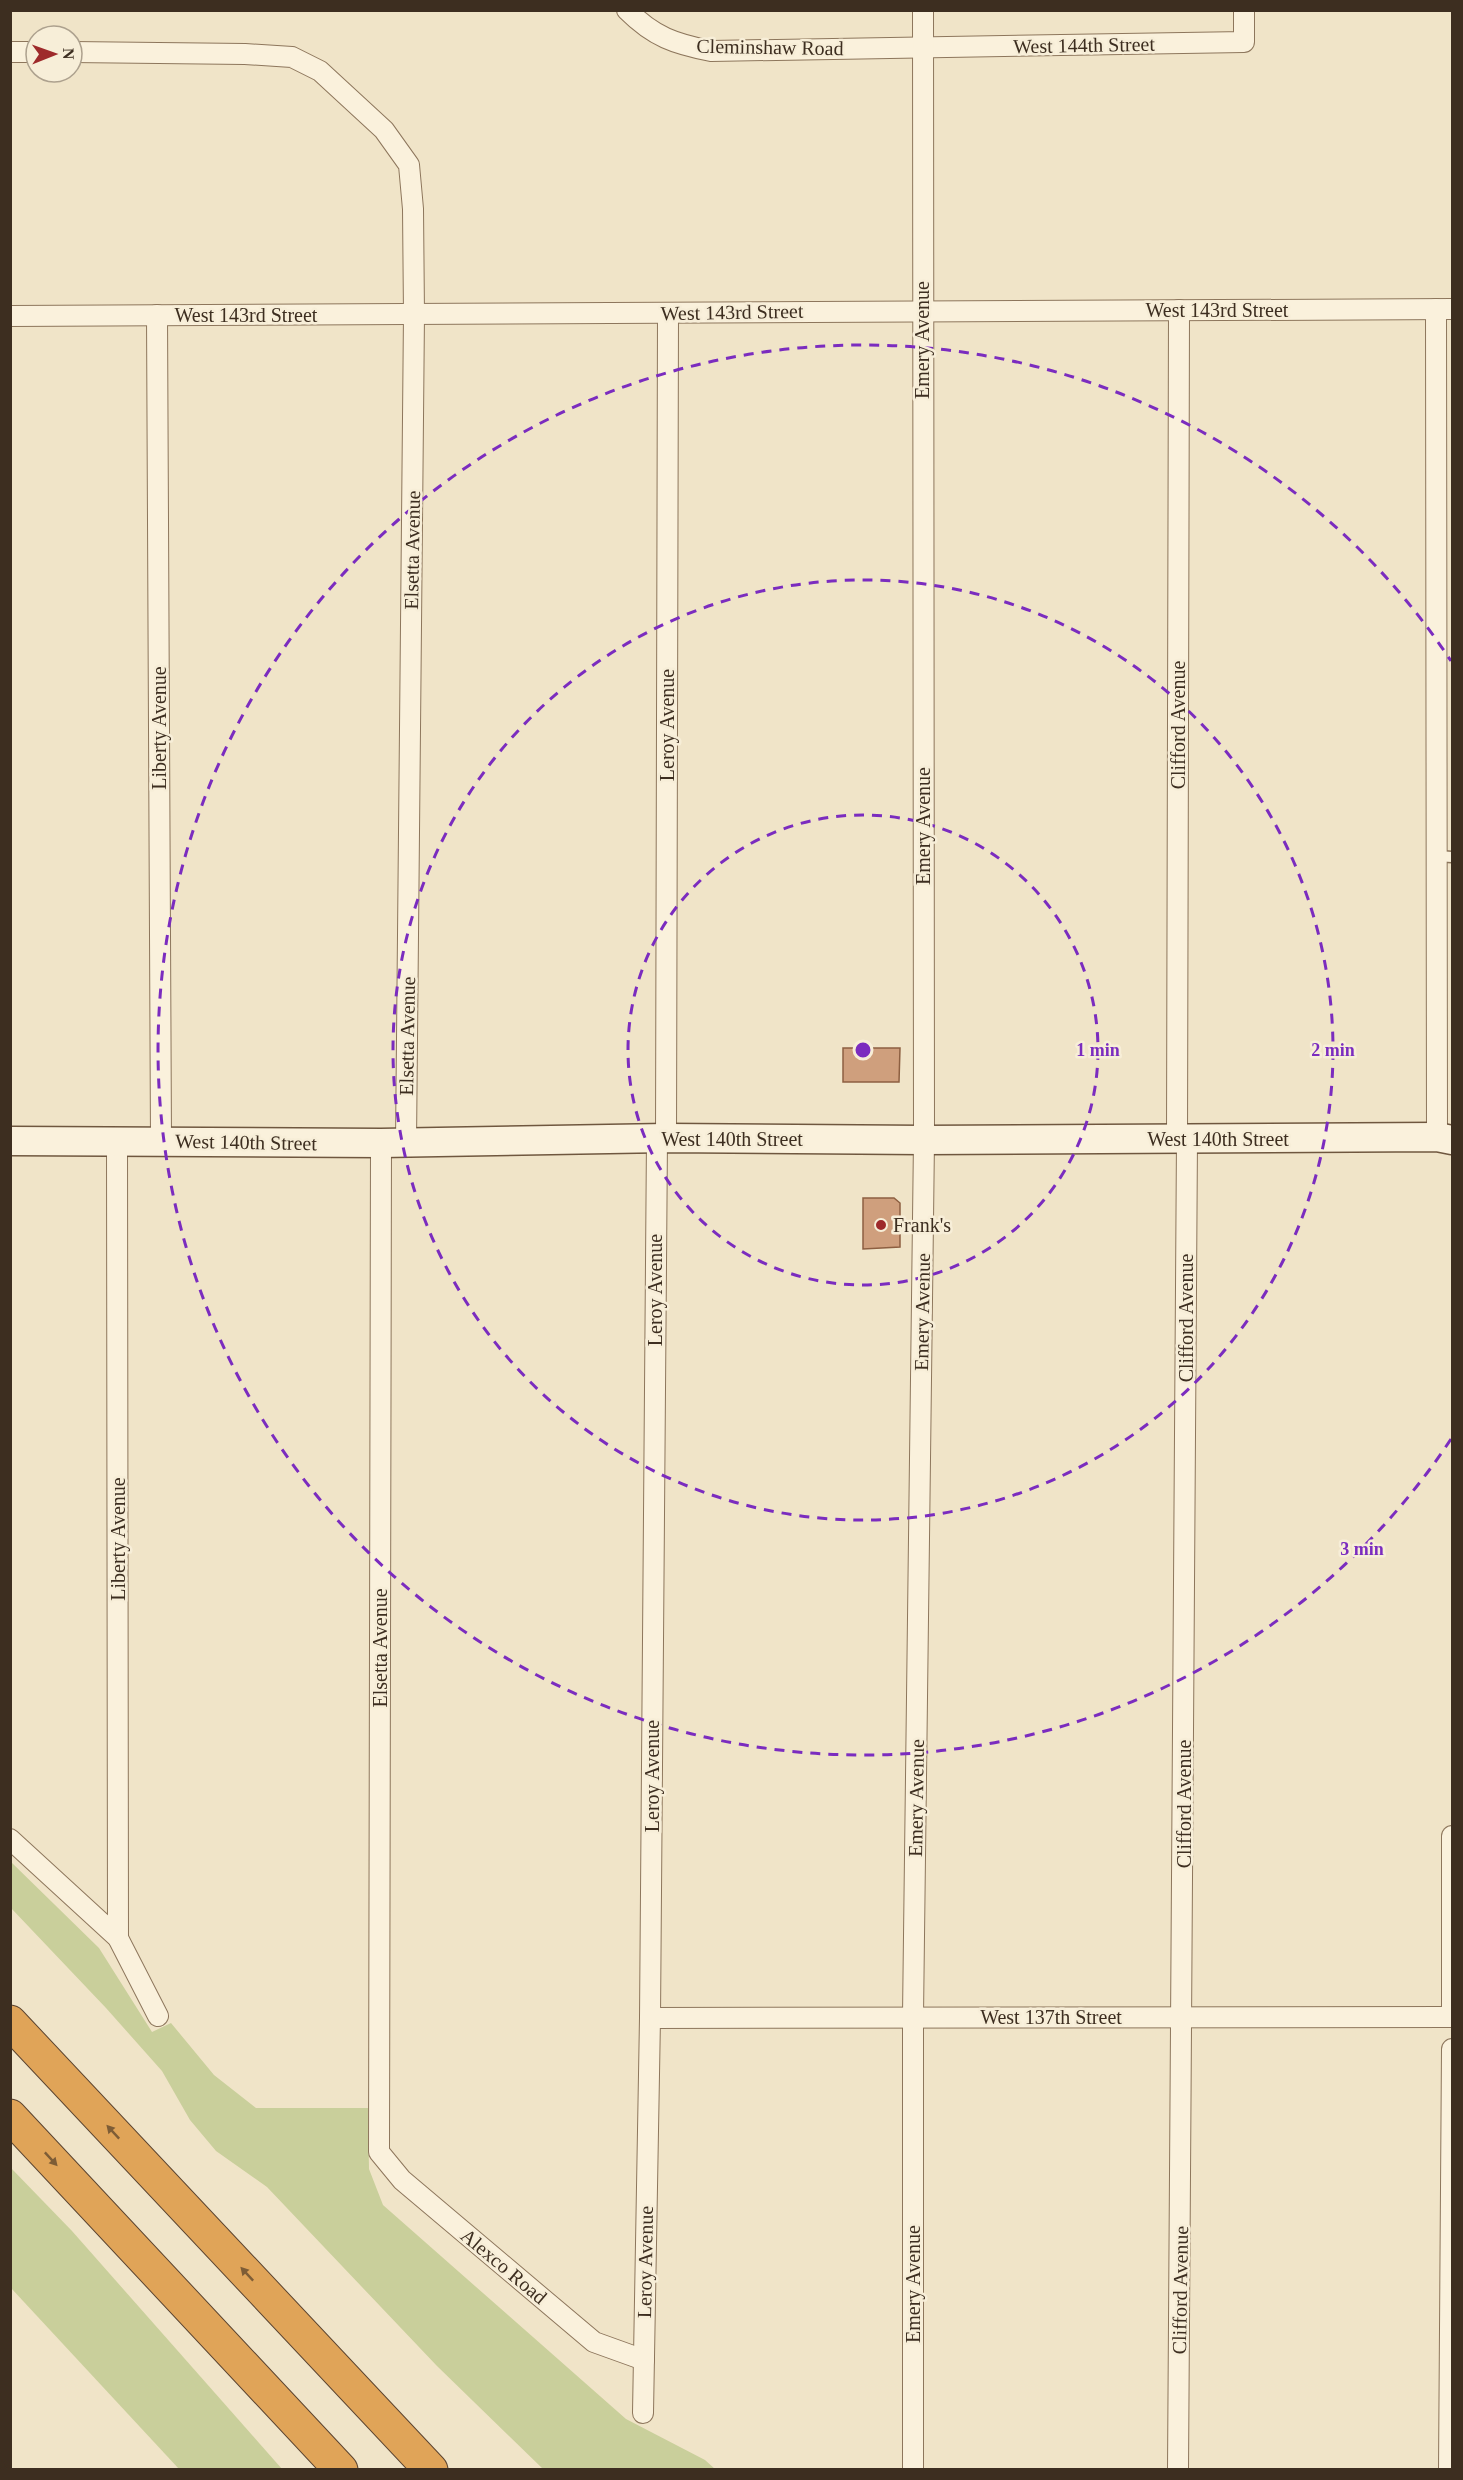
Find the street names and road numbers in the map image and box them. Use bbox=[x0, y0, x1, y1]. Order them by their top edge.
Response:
street label: West 144th Street bbox=[1013, 33, 1155, 57]
street label: Cleminshaw Road bbox=[696, 35, 844, 59]
street label: Emery Avenue bbox=[911, 281, 934, 399]
street label: West 143rd Street bbox=[1146, 299, 1289, 321]
street label: West 143rd Street bbox=[660, 300, 804, 324]
street label: West 143rd Street bbox=[175, 304, 318, 326]
street label: Elsetta Avenue bbox=[400, 490, 424, 610]
street label: Clifford Avenue bbox=[1167, 661, 1189, 789]
street label: Liberty Avenue bbox=[148, 666, 171, 790]
street label: Leroy Avenue bbox=[656, 669, 679, 781]
street label: Emery Avenue bbox=[912, 767, 935, 885]
street label: Elsetta Avenue bbox=[395, 976, 419, 1096]
street label: West 140th Street bbox=[661, 1128, 803, 1150]
street label: West 140th Street bbox=[1147, 1128, 1289, 1150]
street label: West 140th Street bbox=[175, 1130, 317, 1154]
street label: Leroy Avenue bbox=[644, 1234, 667, 1346]
street label: Emery Avenue bbox=[910, 1253, 935, 1371]
street label: Clifford Avenue bbox=[1175, 1254, 1197, 1382]
street label: Liberty Avenue bbox=[107, 1477, 130, 1601]
street label: Elsetta Avenue bbox=[369, 1588, 391, 1708]
street label: Leroy Avenue bbox=[641, 1720, 664, 1832]
street label: Emery Avenue bbox=[904, 1739, 929, 1857]
street label: Clifford Avenue bbox=[1173, 1740, 1195, 1868]
street label: West 137th Street bbox=[980, 2006, 1122, 2028]
street label: Leroy Avenue bbox=[633, 2206, 658, 2318]
street label: Alexco Road bbox=[457, 2224, 551, 2308]
street label: Emery Avenue bbox=[902, 2225, 925, 2343]
street label: Clifford Avenue bbox=[1168, 2225, 1192, 2355]

